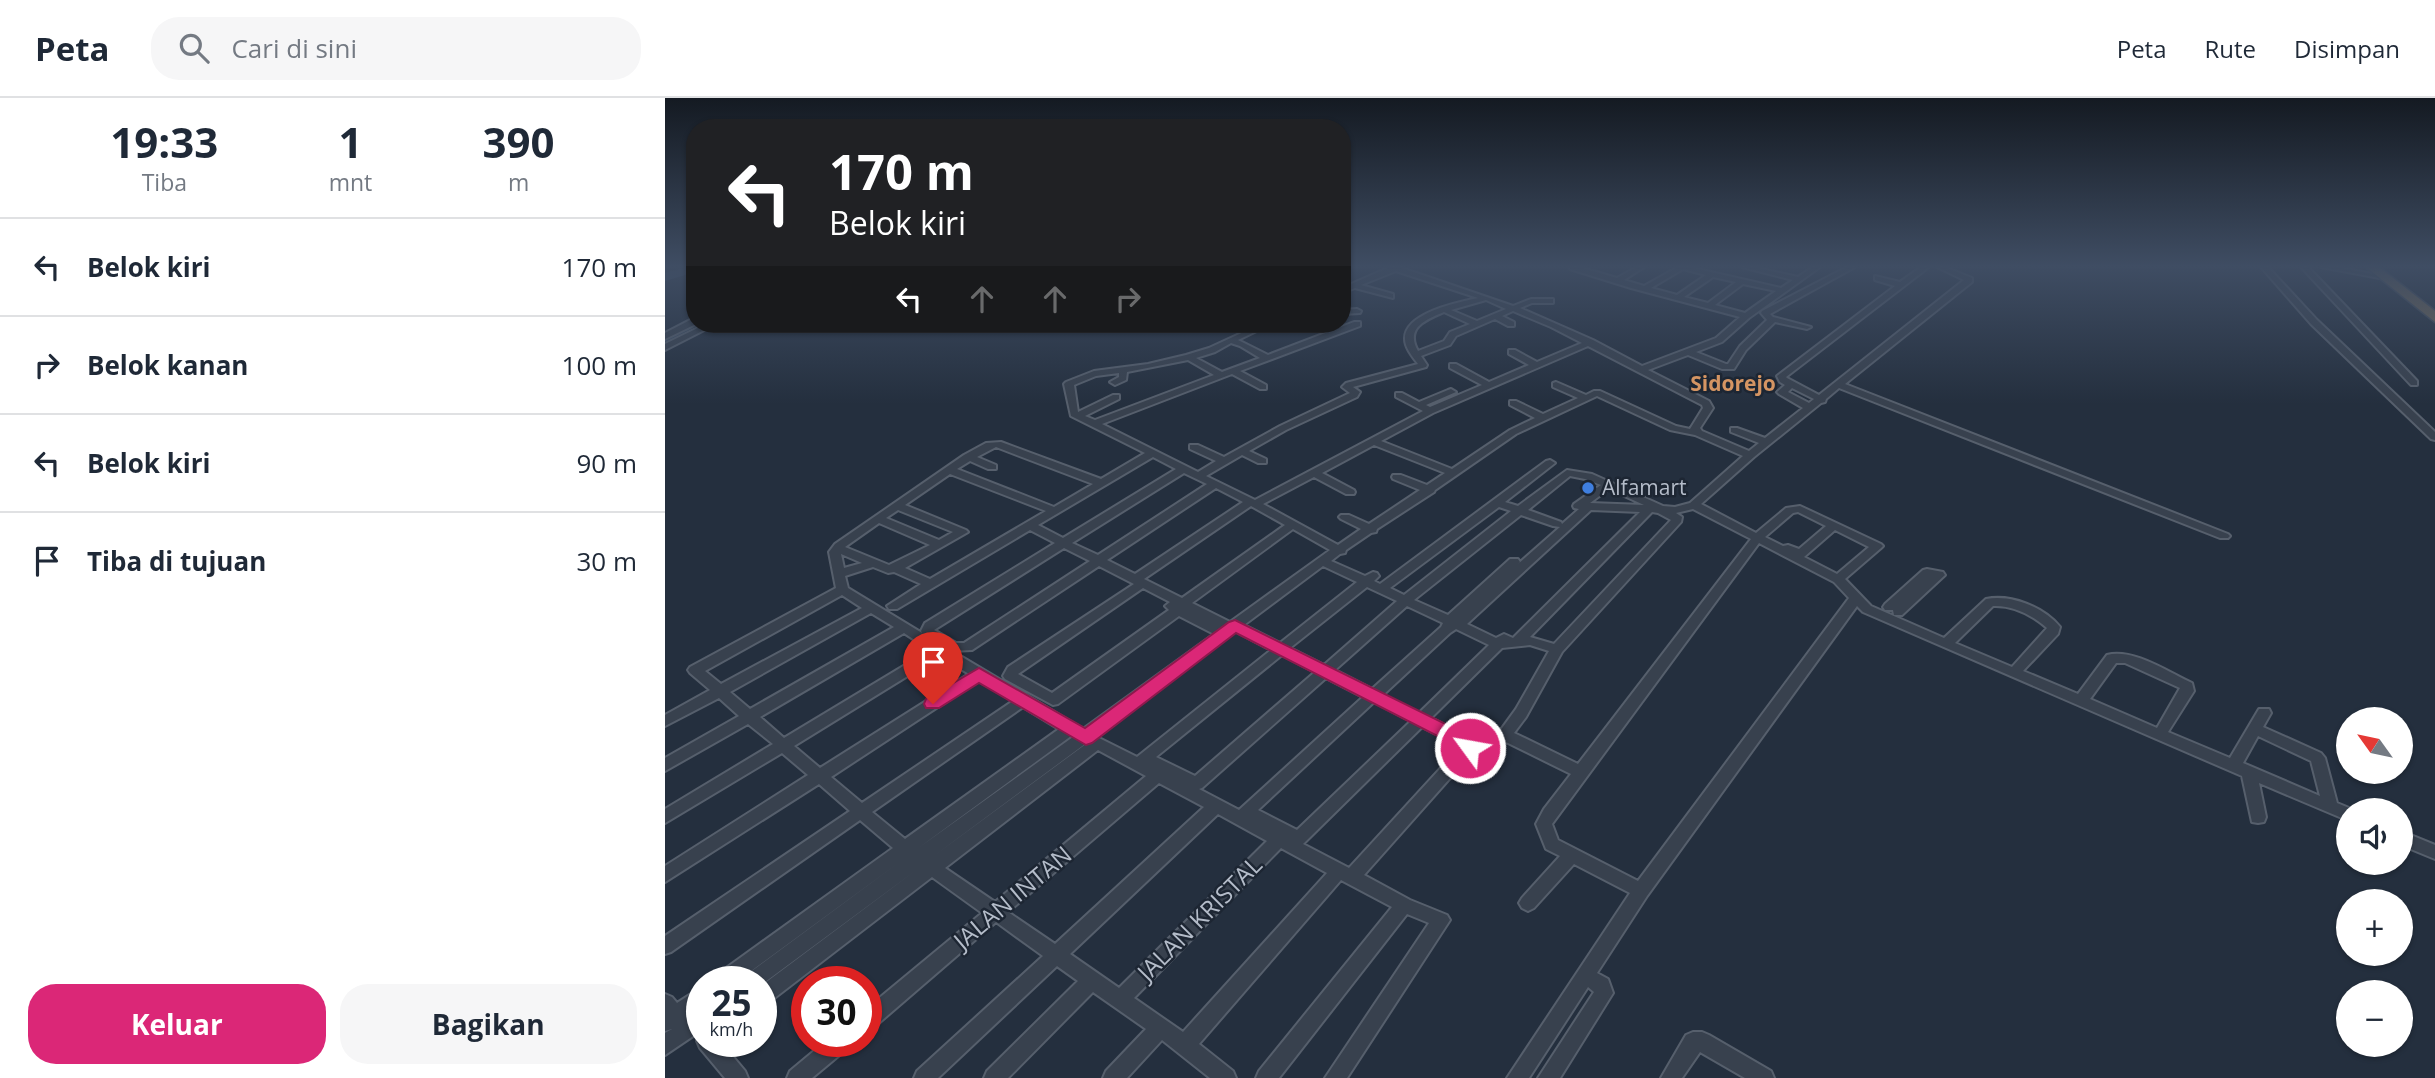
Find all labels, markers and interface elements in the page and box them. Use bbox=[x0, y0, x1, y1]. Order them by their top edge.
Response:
search box bbox=[151, 17, 641, 80]
text: Peta bbox=[35, 26, 109, 71]
icon: search bbox=[175, 29, 213, 67]
text: Cari di sini bbox=[231, 30, 357, 66]
text: Peta bbox=[2117, 32, 2167, 65]
text: Rute bbox=[2205, 32, 2256, 65]
text: Disimpan bbox=[2294, 32, 2400, 65]
text: 19:33 bbox=[110, 113, 218, 170]
text: 1 bbox=[338, 113, 362, 170]
text: 390 bbox=[483, 113, 555, 170]
text: 170 m bbox=[829, 138, 974, 204]
icon: left bbox=[714, 147, 805, 238]
text: Tiba bbox=[142, 166, 187, 198]
text: mnt bbox=[329, 166, 372, 198]
text: m bbox=[508, 166, 529, 198]
text: Belok kiri bbox=[829, 201, 966, 244]
icon: left bbox=[28, 248, 66, 286]
text: Belok kiri bbox=[87, 249, 211, 285]
text: 170 m bbox=[562, 249, 637, 285]
icon: left bbox=[890, 280, 928, 318]
icon: ahead bbox=[963, 280, 1001, 318]
icon: ahead bbox=[1036, 280, 1074, 318]
icon: right bbox=[1109, 280, 1147, 318]
icon: right bbox=[28, 346, 66, 384]
text: Belok kanan bbox=[87, 347, 248, 383]
text: 100 m bbox=[562, 347, 637, 383]
district label: Sidorejo bbox=[1690, 369, 1776, 397]
icon: left bbox=[28, 444, 66, 482]
text: Belok kiri bbox=[87, 445, 211, 481]
text: 90 m bbox=[576, 445, 637, 481]
place label: Alfamart bbox=[1602, 473, 1687, 501]
marker: Alfamart bbox=[1580, 480, 1596, 496]
icon: arrive bbox=[28, 542, 66, 580]
text: Tiba di tujuan bbox=[87, 543, 266, 579]
text: 30 m bbox=[576, 543, 637, 579]
pin bbox=[903, 632, 963, 704]
icon: arrive bbox=[914, 643, 952, 681]
north arrow bbox=[2336, 707, 2413, 784]
map controls bbox=[2336, 707, 2413, 1057]
position arrow bbox=[1433, 711, 1507, 785]
button: sound bbox=[2336, 798, 2413, 875]
street label: JALAN INTAN bbox=[944, 838, 1078, 957]
street label: JALAN KRISTAL bbox=[1128, 848, 1269, 989]
button: + bbox=[2336, 889, 2413, 966]
speed limit sign: 30 bbox=[791, 966, 882, 1057]
text: 25 bbox=[711, 979, 752, 1026]
button: − bbox=[2336, 980, 2413, 1057]
button: Keluar bbox=[28, 984, 326, 1064]
button: Bagikan bbox=[340, 984, 637, 1064]
text: km/h bbox=[710, 1017, 753, 1041]

